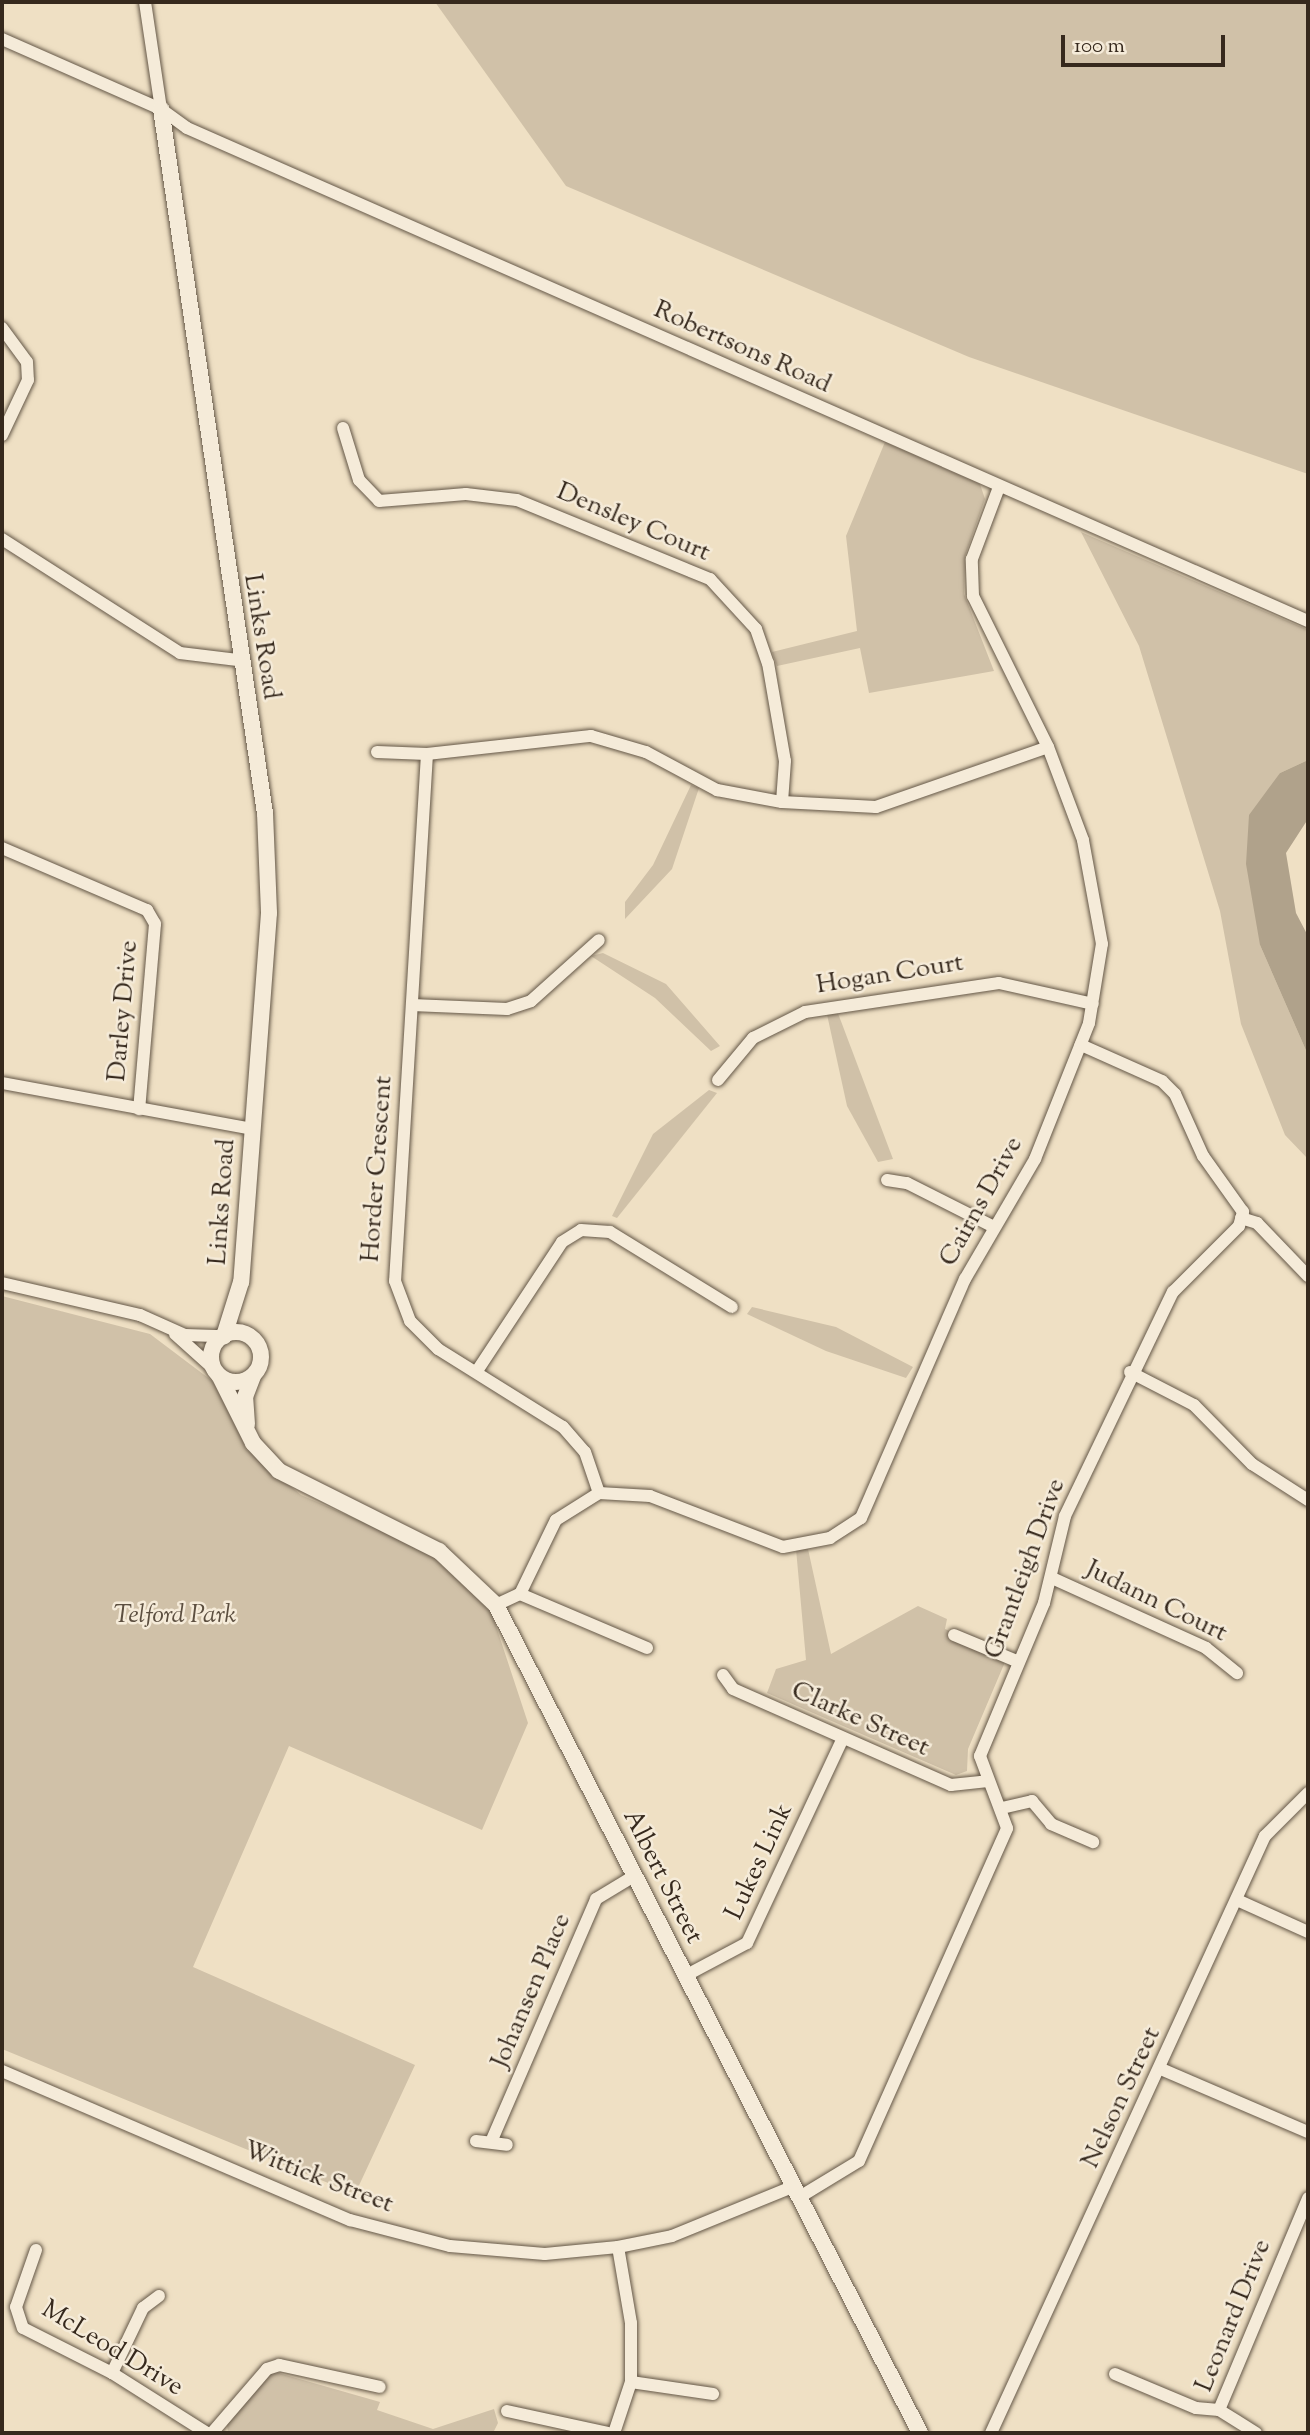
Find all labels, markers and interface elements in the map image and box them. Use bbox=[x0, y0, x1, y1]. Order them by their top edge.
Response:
scale bar bbox=[1065, 21, 1230, 65]
text: 100 m bbox=[1074, 32, 1125, 62]
street label: Robertsons Road bbox=[648, 295, 836, 401]
street label: Densley Court bbox=[552, 477, 714, 569]
street label: Links Road bbox=[236, 572, 286, 702]
street label: Darley Drive bbox=[102, 939, 146, 1083]
street label: Hogan Court bbox=[814, 948, 966, 1002]
street label: Horder Crescent bbox=[356, 1075, 400, 1263]
street label: Cairns Drive bbox=[934, 1132, 1030, 1272]
street label: Links Road bbox=[203, 1138, 243, 1266]
street label: Grantleigh Drive bbox=[979, 1475, 1073, 1663]
street label: Judann Court bbox=[1080, 1554, 1232, 1650]
park label: Telford Park bbox=[114, 1600, 236, 1632]
street label: Clarke Street bbox=[786, 1676, 934, 1764]
street label: Lukes Link bbox=[719, 1799, 801, 1925]
street label: Albert Street bbox=[615, 1805, 709, 1949]
street label: Johansen Place bbox=[485, 1909, 579, 2073]
street label: Nelson Street bbox=[1076, 2022, 1168, 2174]
street label: Wittick Street bbox=[239, 2135, 397, 2221]
street label: Leonard Drive bbox=[1189, 2235, 1279, 2397]
street label: McLeod Drive bbox=[35, 2294, 189, 2404]

